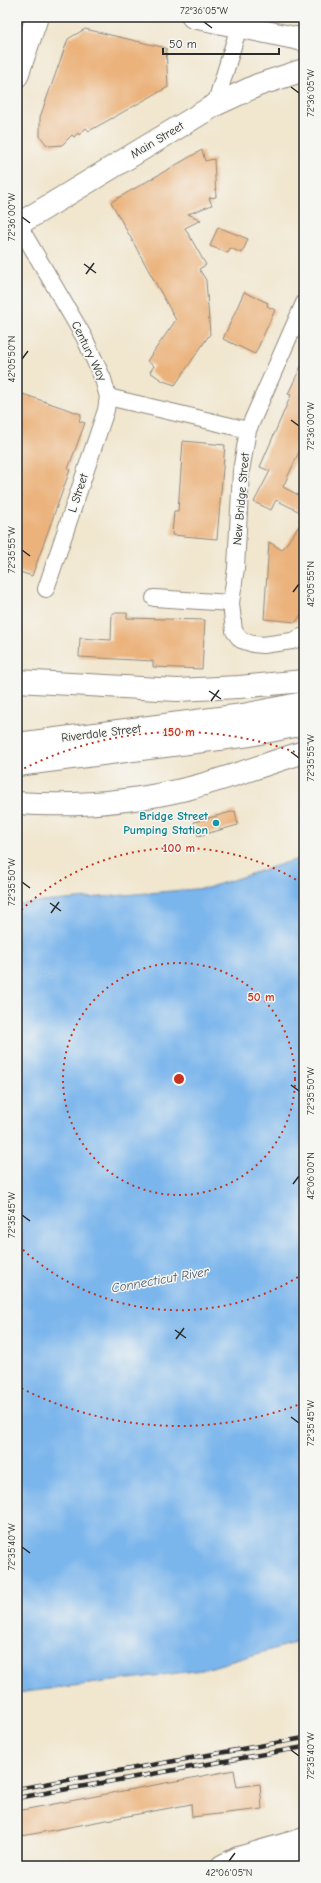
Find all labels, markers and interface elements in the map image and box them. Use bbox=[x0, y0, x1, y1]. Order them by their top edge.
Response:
text: 72°36'05"W bbox=[180, 5, 228, 17]
scale bar bbox=[163, 30, 279, 56]
text: 50 m bbox=[169, 37, 197, 51]
text: 72°36'05"W bbox=[305, 69, 317, 117]
street label: Main Street bbox=[128, 118, 187, 161]
text: 72°36'00"W bbox=[6, 192, 18, 241]
street label: Century Way bbox=[68, 319, 110, 384]
text: 42°05'50"N bbox=[6, 336, 18, 382]
text: 72°36'00"W bbox=[305, 401, 317, 450]
street label: New Bridge Street bbox=[230, 452, 252, 546]
street label: L Street bbox=[65, 471, 91, 514]
text: 72°35'55"W bbox=[6, 526, 18, 574]
text: 42°05'55"N bbox=[305, 561, 317, 607]
street label: Riverdale Street bbox=[60, 721, 142, 745]
text: 150 m bbox=[163, 725, 195, 739]
text: 72°35'55"W bbox=[305, 734, 317, 782]
place label: Bridge Street Pumping Station bbox=[123, 809, 209, 837]
marker: Bridge Street Pumping Station bbox=[211, 818, 221, 828]
text: 100 m bbox=[163, 841, 195, 855]
text: 72°35'50"W bbox=[6, 858, 18, 906]
text: 50 m bbox=[247, 990, 275, 1004]
text: 72°35'50"W bbox=[305, 1067, 317, 1115]
centre of rings bbox=[172, 1072, 186, 1086]
text: 42°06'00"N bbox=[305, 1152, 317, 1200]
text: 72°35'45"W bbox=[6, 1191, 18, 1238]
water label: Connecticut River bbox=[110, 1263, 211, 1295]
text: 72°35'45"W bbox=[305, 1399, 317, 1446]
text: 72°35'40"W bbox=[6, 1523, 18, 1571]
text: 72°35'40"W bbox=[305, 1732, 317, 1780]
text: 42°06'05"N bbox=[206, 1867, 252, 1879]

